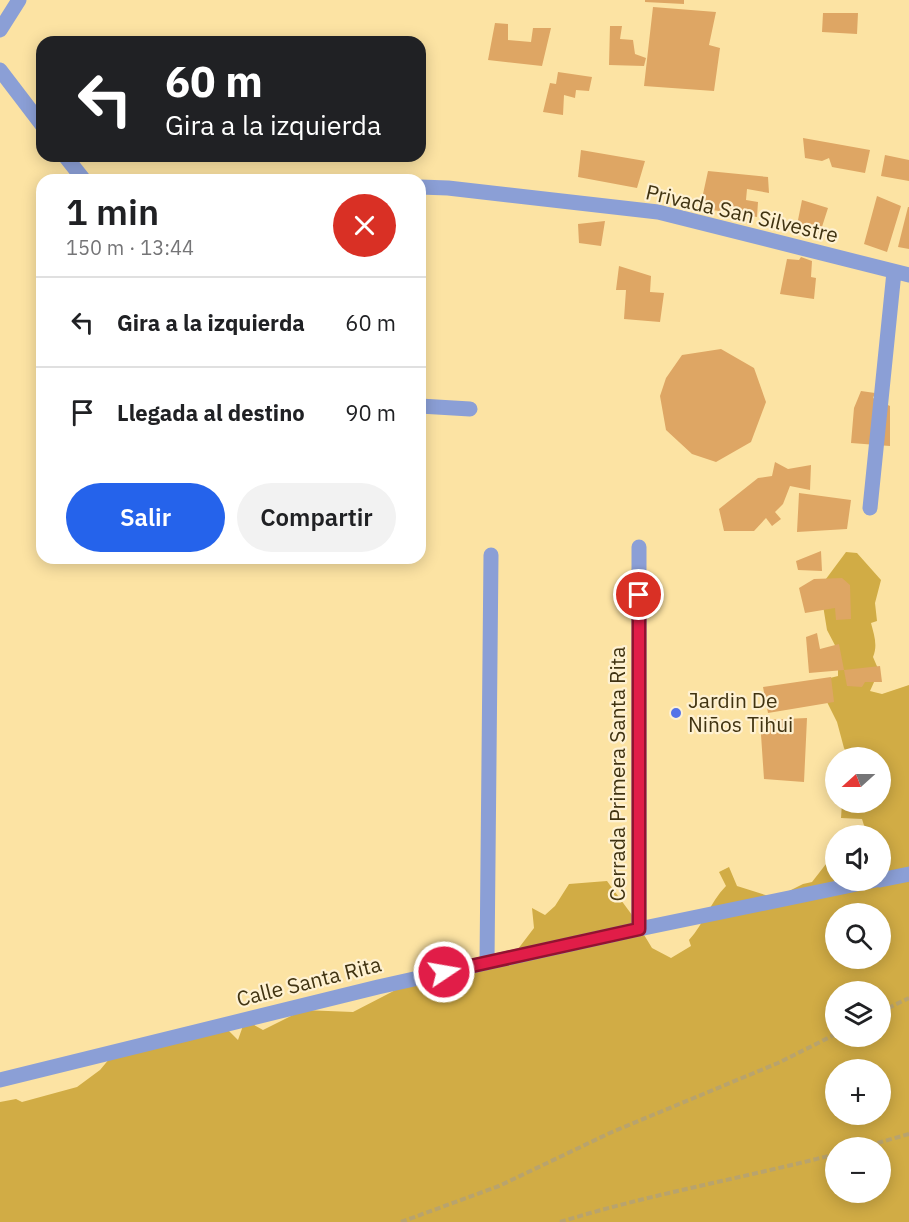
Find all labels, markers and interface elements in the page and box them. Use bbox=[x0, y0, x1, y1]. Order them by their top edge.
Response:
text: 60 m bbox=[165, 54, 263, 109]
icon: left bbox=[66, 60, 144, 138]
text: Gira a la izquierda bbox=[165, 107, 381, 142]
street label: Privada San Silvestre bbox=[643, 177, 841, 249]
text: 1 min bbox=[66, 188, 159, 235]
button: close bbox=[333, 194, 396, 257]
text: 150 m · 13:44 bbox=[66, 234, 194, 261]
icon: left bbox=[66, 306, 99, 339]
text: Gira a la izquierda bbox=[117, 308, 305, 337]
text: 60 m bbox=[345, 308, 396, 337]
icon: arrive bbox=[66, 396, 99, 429]
text: Llegada al destino bbox=[117, 398, 305, 427]
text: 90 m bbox=[345, 398, 396, 427]
button: Salir bbox=[66, 483, 225, 552]
button: Compartir bbox=[237, 483, 396, 552]
pin bbox=[613, 569, 664, 620]
icon: arrive bbox=[622, 578, 655, 611]
street label: Cerrada Primera Santa Rita bbox=[603, 647, 631, 901]
place label: Jardin De Niños Tihui bbox=[688, 686, 793, 738]
marker: Jardin De Niños Tihui bbox=[669, 706, 683, 720]
north arrow bbox=[825, 747, 891, 813]
map controls bbox=[825, 747, 891, 1203]
button: sound bbox=[825, 825, 891, 891]
button: search bbox=[825, 903, 891, 969]
position arrow bbox=[412, 940, 476, 1004]
street label: Calle Santa Rita bbox=[233, 950, 384, 1013]
button: layers bbox=[825, 981, 891, 1047]
button: + bbox=[825, 1059, 891, 1125]
button: − bbox=[825, 1137, 891, 1203]

